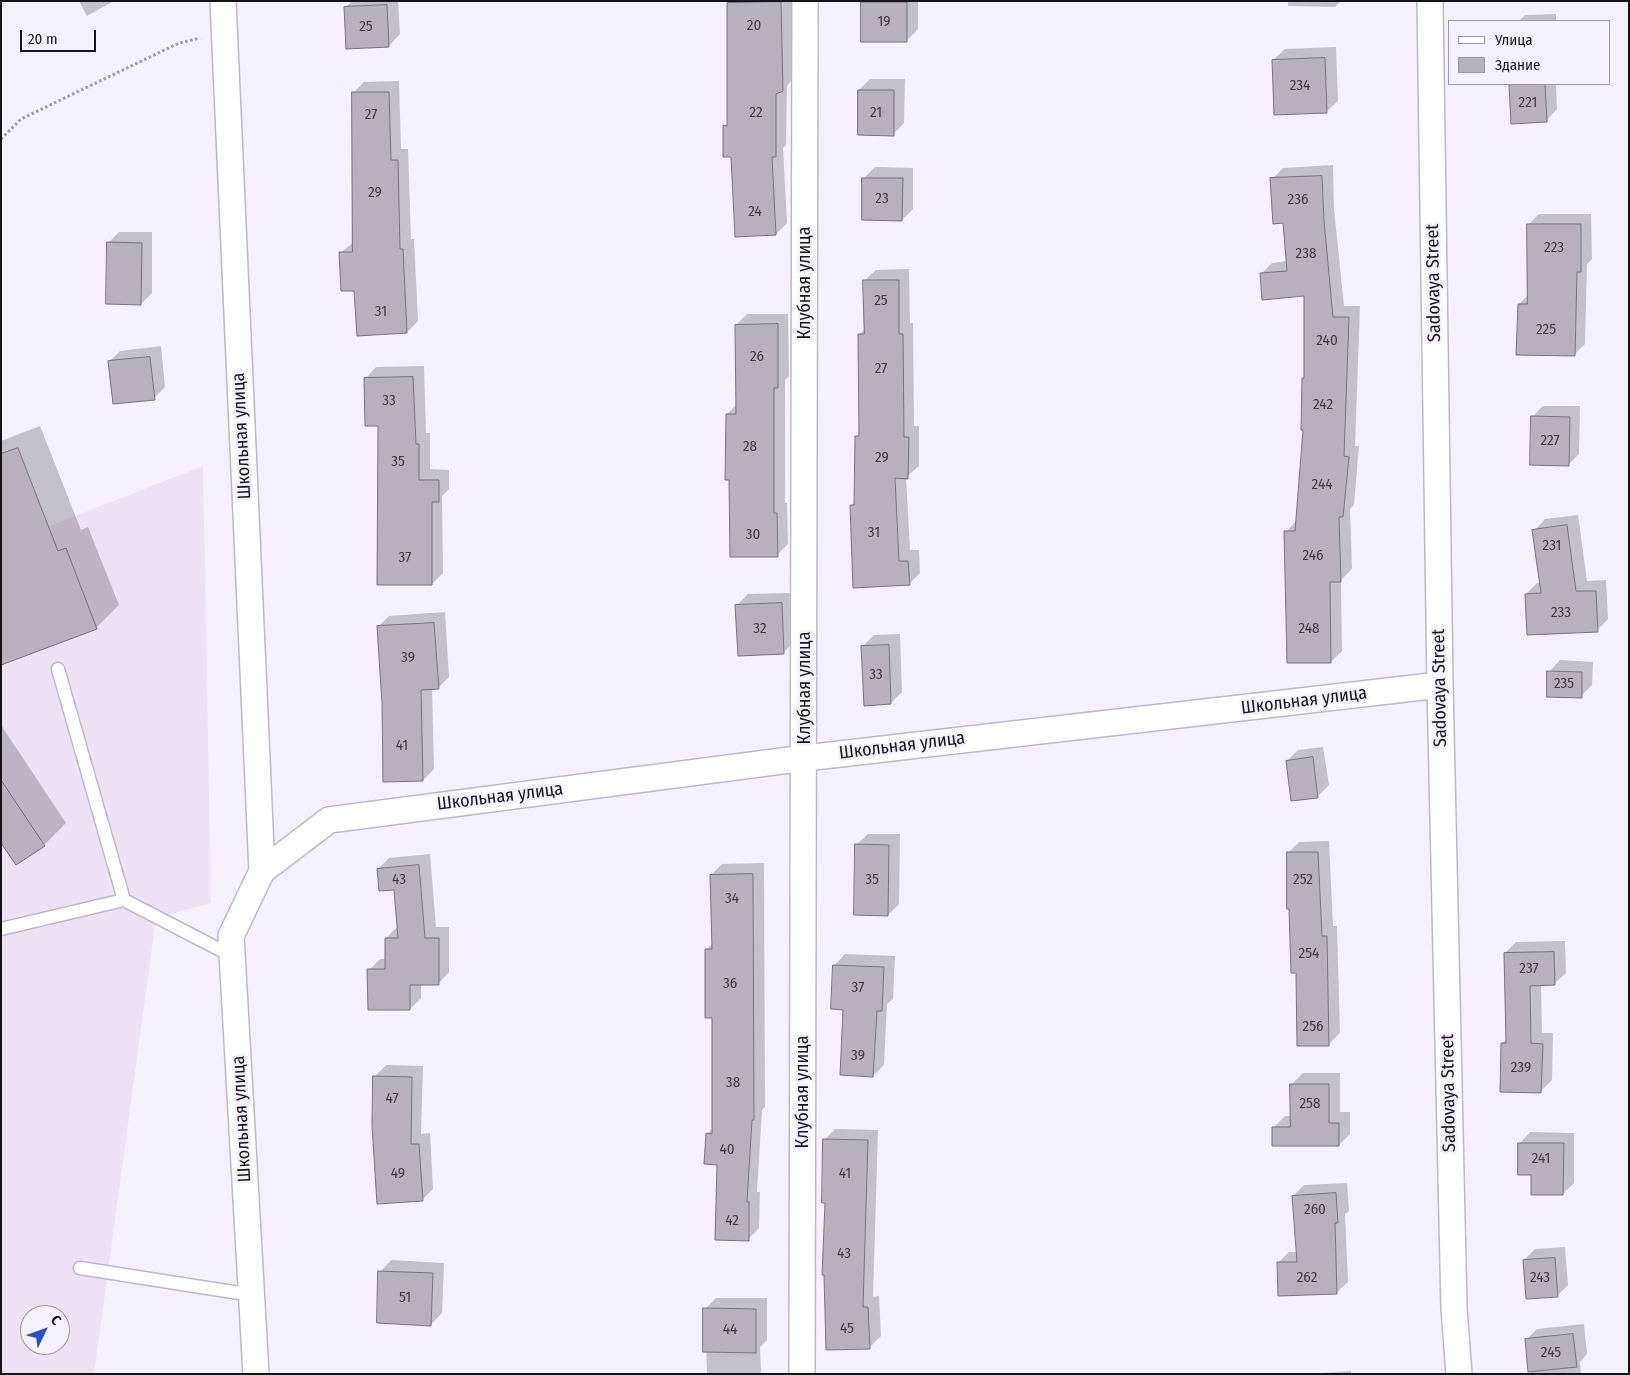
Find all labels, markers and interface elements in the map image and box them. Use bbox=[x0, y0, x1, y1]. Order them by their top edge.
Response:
house number: 19 bbox=[877, 13, 891, 31]
house number: 20 bbox=[747, 17, 761, 35]
house number: 25 bbox=[359, 18, 373, 36]
scale bar bbox=[22, 20, 99, 52]
legend bbox=[1448, 20, 1610, 85]
text: 20 m bbox=[28, 30, 58, 48]
text: Улица bbox=[1495, 31, 1533, 49]
text: Здание bbox=[1495, 56, 1541, 74]
house number: 234 bbox=[1290, 77, 1310, 95]
house number: 221 bbox=[1519, 94, 1537, 112]
house number: 22 bbox=[749, 104, 763, 122]
house number: 21 bbox=[870, 104, 882, 122]
house number: 27 bbox=[365, 106, 377, 124]
house number: 29 bbox=[368, 184, 382, 202]
house number: 23 bbox=[875, 190, 889, 208]
house number: 236 bbox=[1288, 191, 1308, 209]
house number: 24 bbox=[748, 203, 762, 221]
street label: Sadovaya Street bbox=[1422, 224, 1446, 342]
street label: Клубная улица bbox=[794, 227, 816, 339]
house number: 223 bbox=[1544, 239, 1564, 257]
house number: 238 bbox=[1296, 245, 1316, 263]
house number: 25 bbox=[874, 292, 888, 310]
house number: 31 bbox=[375, 303, 387, 321]
house number: 225 bbox=[1536, 321, 1556, 339]
house number: 240 bbox=[1316, 332, 1338, 350]
house number: 26 bbox=[750, 348, 764, 366]
house number: 27 bbox=[875, 360, 887, 378]
street label: Школьная улица bbox=[228, 372, 256, 500]
house number: 33 bbox=[382, 392, 396, 410]
house number: 242 bbox=[1313, 396, 1333, 414]
house number: 227 bbox=[1540, 432, 1560, 450]
house number: 28 bbox=[743, 438, 757, 456]
house number: 29 bbox=[875, 449, 889, 467]
house number: 35 bbox=[391, 453, 405, 471]
house number: 244 bbox=[1312, 476, 1332, 494]
house number: 31 bbox=[868, 524, 880, 542]
house number: 30 bbox=[746, 526, 760, 544]
house number: 231 bbox=[1543, 537, 1561, 555]
house number: 246 bbox=[1302, 547, 1324, 565]
house number: 37 bbox=[399, 549, 411, 567]
house number: 233 bbox=[1551, 604, 1571, 622]
house number: 32 bbox=[753, 620, 767, 638]
house number: 248 bbox=[1298, 620, 1320, 638]
street label: Sadovaya Street bbox=[1428, 629, 1452, 747]
street label: Клубная улица bbox=[794, 632, 816, 744]
house number: 39 bbox=[401, 649, 415, 667]
house number: 33 bbox=[869, 666, 883, 684]
house number: 235 bbox=[1554, 675, 1574, 693]
street label: Школьная улица bbox=[1240, 683, 1368, 719]
street label: Школьная улица bbox=[838, 728, 966, 764]
house number: 41 bbox=[396, 737, 408, 755]
street label: Школьная улица bbox=[436, 779, 564, 815]
house number: 43 bbox=[392, 871, 406, 889]
house number: 35 bbox=[865, 871, 879, 889]
house number: 252 bbox=[1293, 871, 1313, 889]
house number: 34 bbox=[725, 890, 739, 908]
house number: 254 bbox=[1299, 945, 1319, 963]
house number: 237 bbox=[1519, 960, 1539, 978]
house number: 36 bbox=[723, 975, 737, 993]
house number: 37 bbox=[852, 979, 864, 997]
house number: 256 bbox=[1303, 1018, 1323, 1036]
street label: Sadovaya Street bbox=[1437, 1034, 1461, 1152]
street label: Клубная улица bbox=[792, 1036, 814, 1148]
house number: 39 bbox=[851, 1047, 865, 1065]
street label: Школьная улица bbox=[228, 1055, 256, 1183]
house number: 239 bbox=[1511, 1059, 1531, 1077]
house number: 38 bbox=[726, 1074, 740, 1092]
house number: 47 bbox=[385, 1090, 399, 1108]
house number: 258 bbox=[1300, 1095, 1320, 1113]
house number: 40 bbox=[719, 1141, 735, 1159]
house number: 241 bbox=[1532, 1150, 1550, 1168]
house number: 49 bbox=[391, 1165, 405, 1183]
house number: 41 bbox=[839, 1165, 851, 1183]
house number: 260 bbox=[1304, 1201, 1326, 1219]
house number: 42 bbox=[725, 1212, 739, 1230]
house number: 43 bbox=[837, 1245, 851, 1263]
house number: 262 bbox=[1297, 1269, 1317, 1287]
house number: 243 bbox=[1530, 1269, 1550, 1287]
house number: 51 bbox=[399, 1289, 411, 1307]
north arrow bbox=[20, 1305, 70, 1355]
text: С bbox=[47, 1312, 65, 1329]
house number: 45 bbox=[840, 1320, 854, 1338]
house number: 44 bbox=[723, 1321, 737, 1339]
house number: 245 bbox=[1541, 1344, 1561, 1362]

